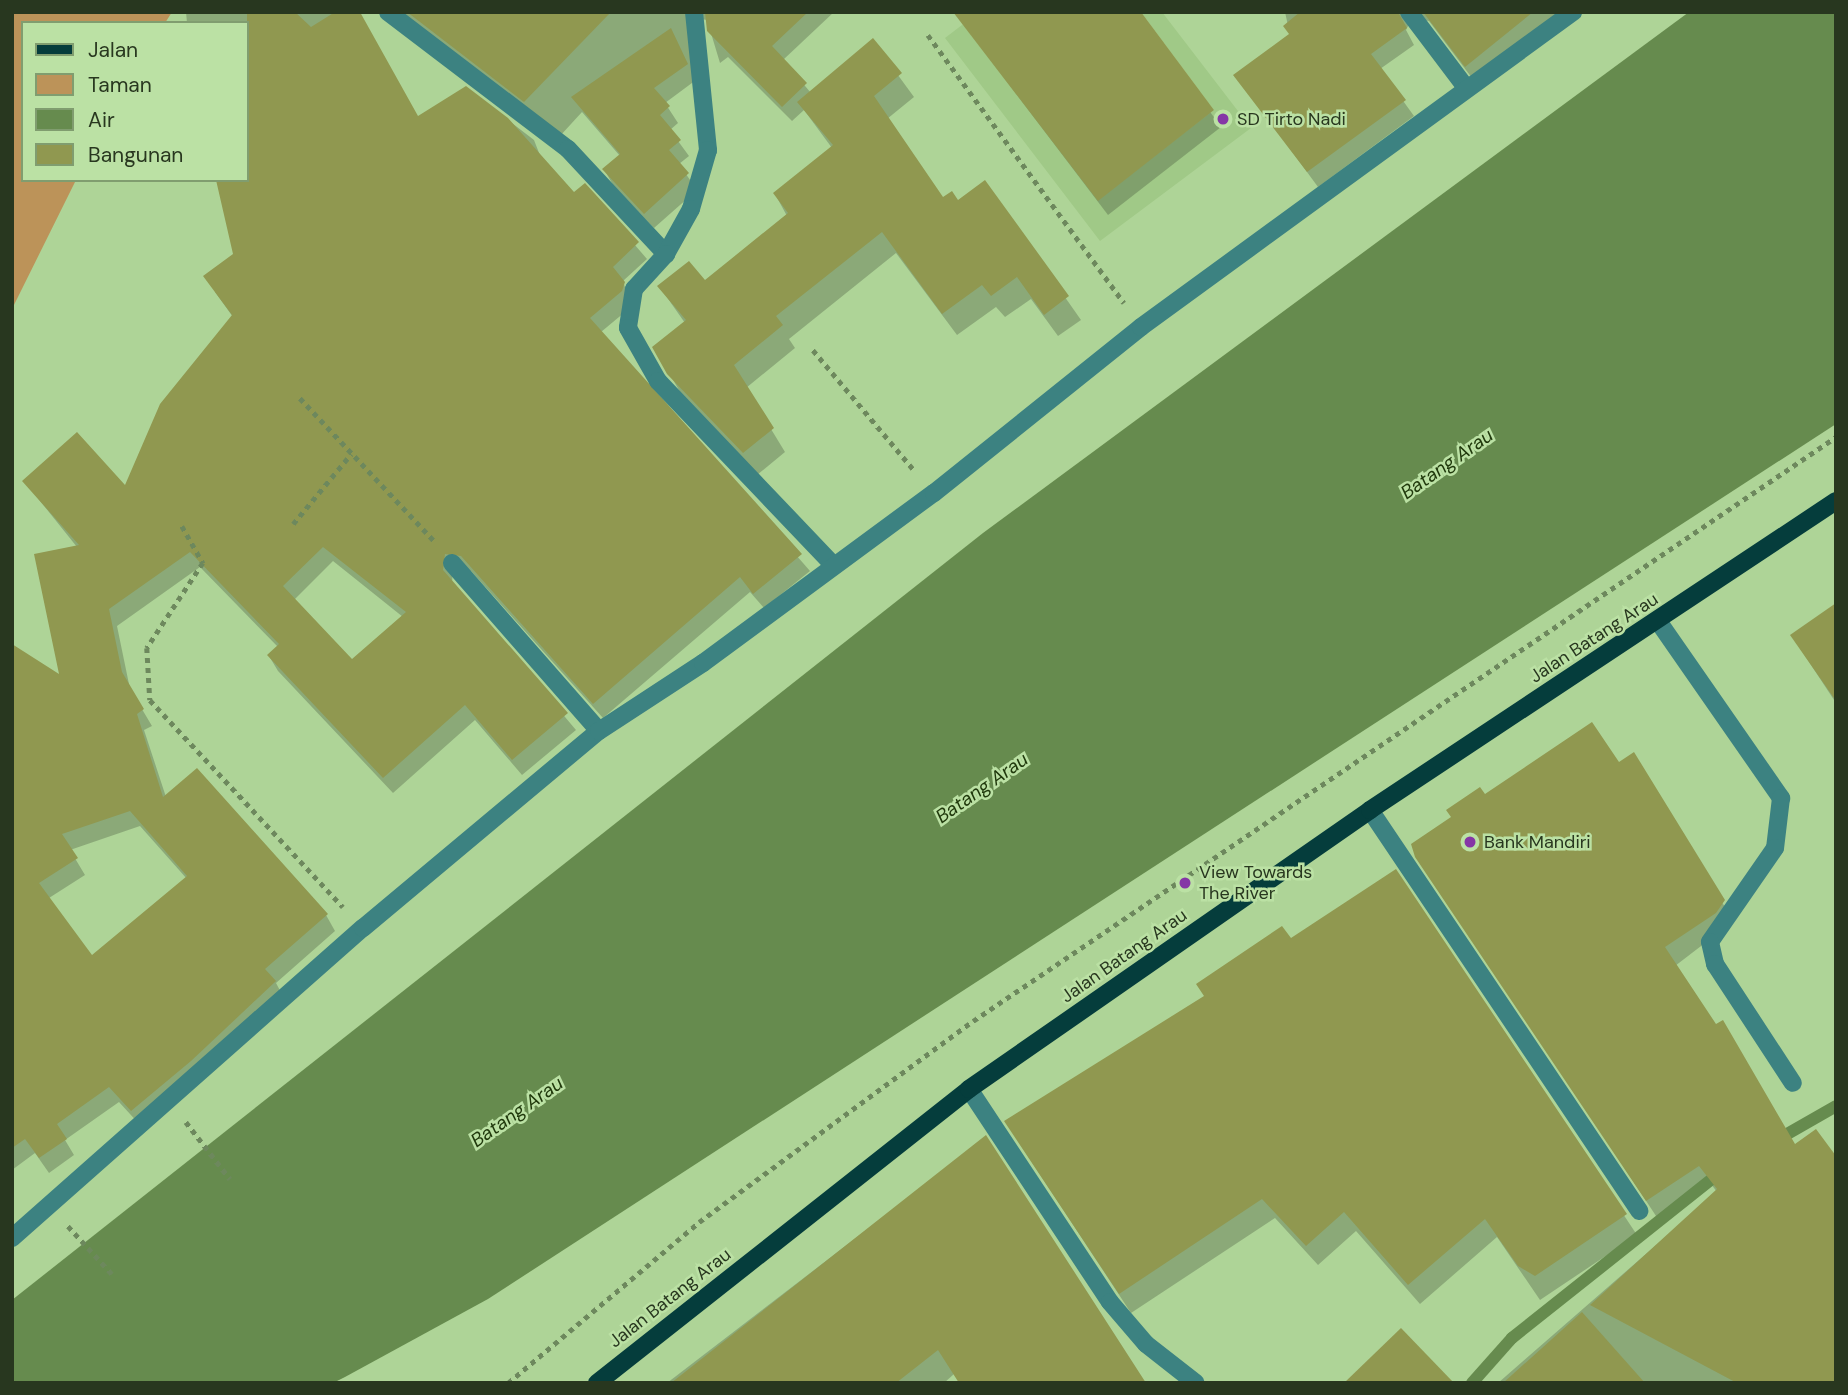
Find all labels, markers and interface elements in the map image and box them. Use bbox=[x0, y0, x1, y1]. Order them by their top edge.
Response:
legend bbox=[21, 21, 248, 182]
text: Jalan bbox=[88, 36, 138, 64]
text: Taman bbox=[88, 71, 152, 99]
text: Air bbox=[88, 106, 115, 134]
place label: SD Tirto Nadi bbox=[1237, 108, 1346, 130]
marker: SD Tirto Nadi bbox=[1215, 111, 1231, 127]
text: Bangunan bbox=[88, 141, 183, 169]
water label: Batang Arau bbox=[1396, 424, 1498, 504]
street label: Jalan Batang Arau bbox=[1526, 588, 1662, 688]
water label: Batang Arau bbox=[931, 748, 1033, 828]
place label: Bank Mandiri bbox=[1484, 831, 1591, 853]
marker: Bank Mandiri bbox=[1462, 834, 1478, 850]
place label: View Towards The River bbox=[1199, 862, 1312, 904]
marker: View Towards The River bbox=[1177, 875, 1193, 891]
street label: Jalan Batang Arau bbox=[1057, 904, 1191, 1008]
water label: Batang Arau bbox=[466, 1072, 568, 1152]
street label: Jalan Batang Arau bbox=[605, 1244, 735, 1352]

